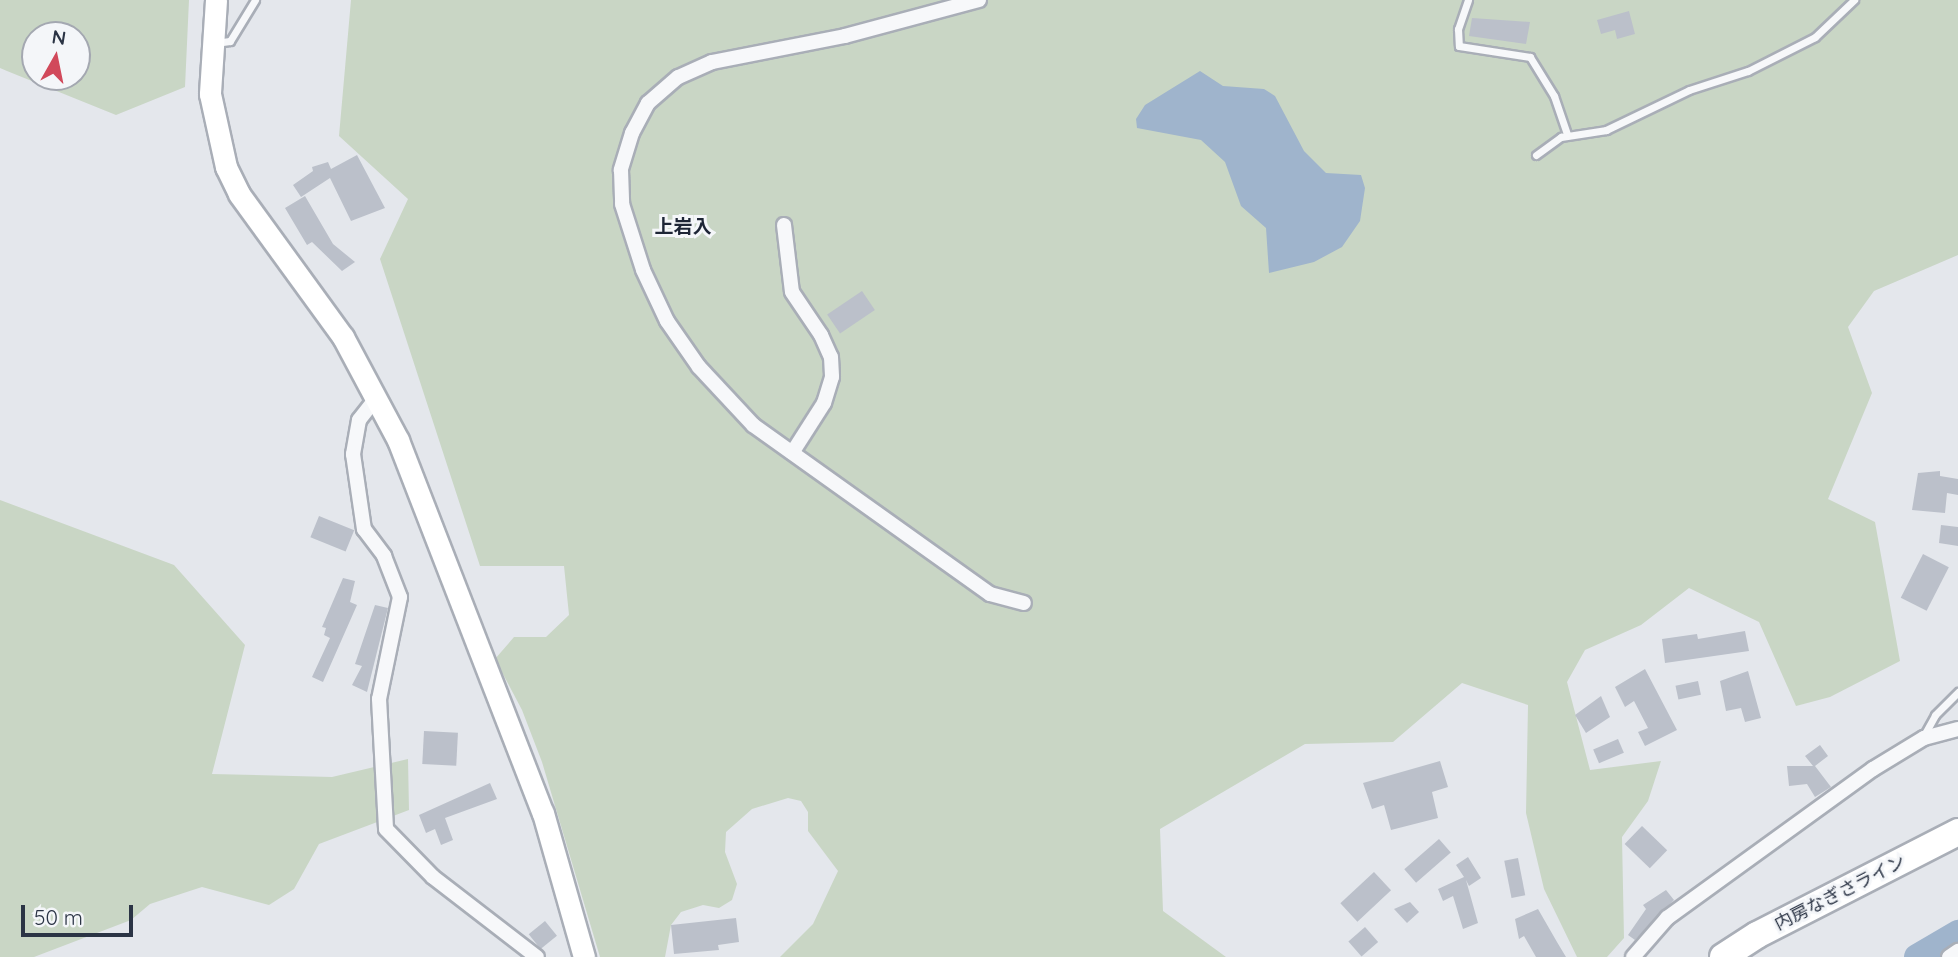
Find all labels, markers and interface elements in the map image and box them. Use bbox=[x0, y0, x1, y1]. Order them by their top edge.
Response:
north arrow bbox=[21, 21, 91, 91]
text: N bbox=[50, 24, 68, 50]
district label: 上岩入 bbox=[655, 216, 711, 238]
street label: 内房なぎさライン bbox=[1771, 851, 1909, 935]
scale bar bbox=[24, 890, 136, 934]
text: 50 m bbox=[34, 904, 83, 930]

